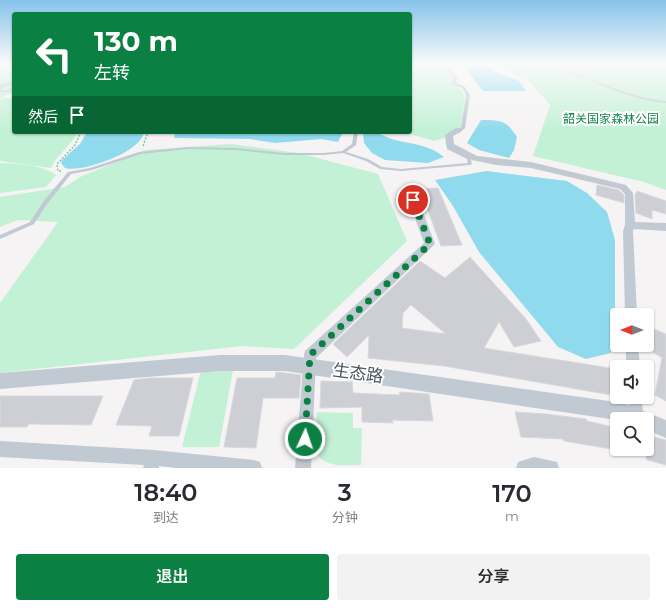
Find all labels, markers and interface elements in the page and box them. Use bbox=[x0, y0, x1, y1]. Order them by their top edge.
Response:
text: 130 m bbox=[94, 24, 178, 58]
icon: left bbox=[28, 28, 80, 80]
text: 左转 bbox=[94, 62, 130, 84]
icon: arrive bbox=[66, 104, 88, 126]
text: 然后 bbox=[28, 107, 58, 126]
park label: 韶关国家森林公园 bbox=[563, 111, 659, 126]
pin bbox=[396, 183, 430, 217]
icon: arrive bbox=[402, 189, 424, 211]
north arrow bbox=[610, 308, 654, 352]
map controls bbox=[610, 308, 654, 456]
street label: 生态路 bbox=[331, 360, 385, 386]
button: sound bbox=[610, 360, 654, 404]
button: search bbox=[610, 412, 654, 456]
position arrow bbox=[284, 418, 326, 460]
text: 18:40 bbox=[134, 478, 197, 507]
text: 3 bbox=[338, 478, 352, 507]
text: 170 bbox=[492, 479, 532, 508]
text: m bbox=[505, 508, 519, 524]
text: 到达 bbox=[153, 509, 179, 525]
text: 分钟 bbox=[332, 509, 358, 525]
button: 退出 bbox=[16, 554, 329, 600]
button: 分享 bbox=[337, 554, 650, 600]

